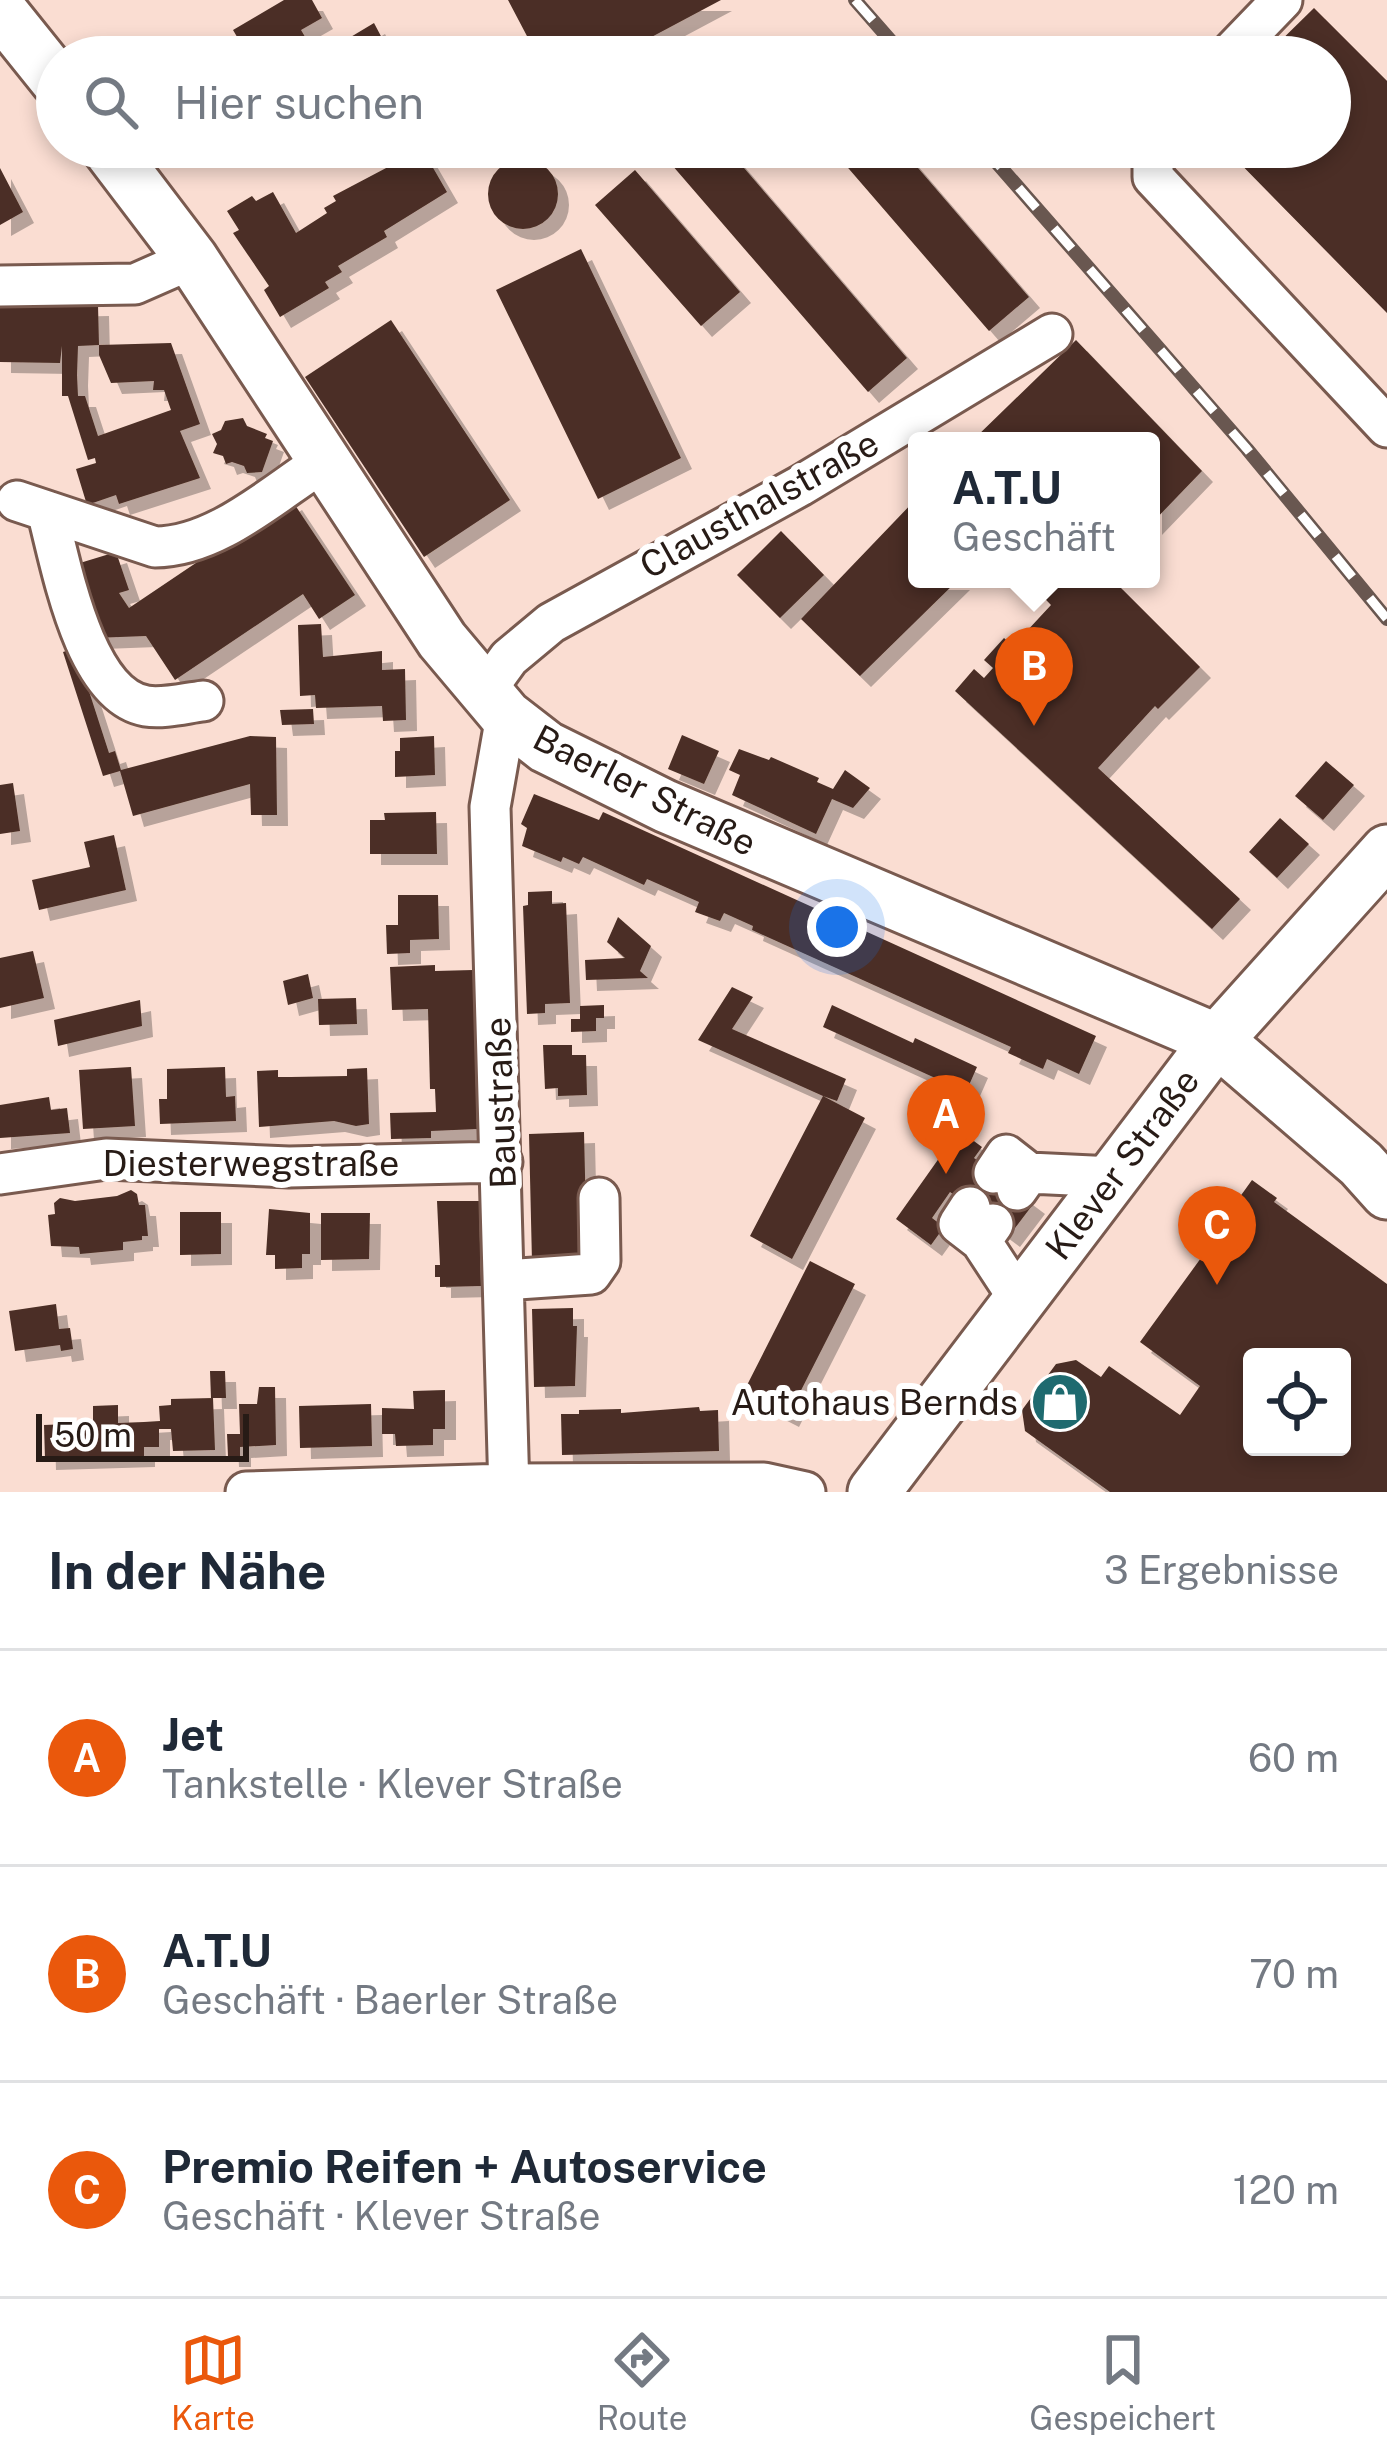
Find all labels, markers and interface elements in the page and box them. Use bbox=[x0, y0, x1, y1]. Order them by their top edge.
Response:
search box bbox=[36, 36, 1351, 168]
icon: search bbox=[78, 69, 144, 135]
text: Hier suchen bbox=[174, 76, 424, 129]
street label: Clausthalstraße bbox=[633, 421, 885, 587]
popup bbox=[908, 432, 1160, 588]
text: A.T.U bbox=[952, 461, 1062, 514]
text: Geschäft bbox=[952, 514, 1116, 560]
pin: B bbox=[995, 627, 1073, 726]
street label: Baerler Straße bbox=[527, 716, 763, 864]
your location bbox=[807, 897, 867, 957]
street label: Baustraße bbox=[476, 1016, 524, 1190]
street label: Klever Straße bbox=[1037, 1060, 1207, 1268]
pin: A bbox=[907, 1075, 985, 1174]
street label: Diesterwegstraße bbox=[103, 1142, 399, 1184]
pin: C bbox=[1178, 1186, 1256, 1285]
map controls bbox=[1243, 1348, 1351, 1456]
button: locate bbox=[1243, 1348, 1351, 1456]
shop icon: Autohaus Bernds bbox=[1029, 1371, 1091, 1433]
place label: Autohaus Bernds bbox=[730, 1381, 1018, 1423]
scale bar bbox=[36, 1408, 249, 1461]
text: 50 m bbox=[54, 1416, 132, 1454]
text: In der Nähe bbox=[48, 1541, 326, 1600]
text: 3 Ergebnisse bbox=[1104, 1547, 1339, 1593]
text: Jet bbox=[162, 1708, 224, 1761]
text: A bbox=[73, 1735, 101, 1781]
text: 60 m bbox=[1248, 1735, 1339, 1781]
text: Tankstelle · Klever Straße bbox=[162, 1761, 623, 1807]
text: A.T.U bbox=[162, 1924, 272, 1977]
text: B bbox=[74, 1951, 100, 1997]
text: 70 m bbox=[1249, 1951, 1339, 1997]
text: Geschäft · Baerler Straße bbox=[162, 1977, 618, 2023]
text: Premio Reifen + Autoservice bbox=[162, 2140, 767, 2193]
text: C bbox=[73, 2167, 101, 2213]
text: 120 m bbox=[1233, 2167, 1339, 2213]
text: Geschäft · Klever Straße bbox=[162, 2193, 601, 2239]
tab: Karte bbox=[171, 2327, 255, 2437]
tab: Route bbox=[597, 2327, 687, 2437]
tab: Gespeichert bbox=[1029, 2327, 1216, 2437]

